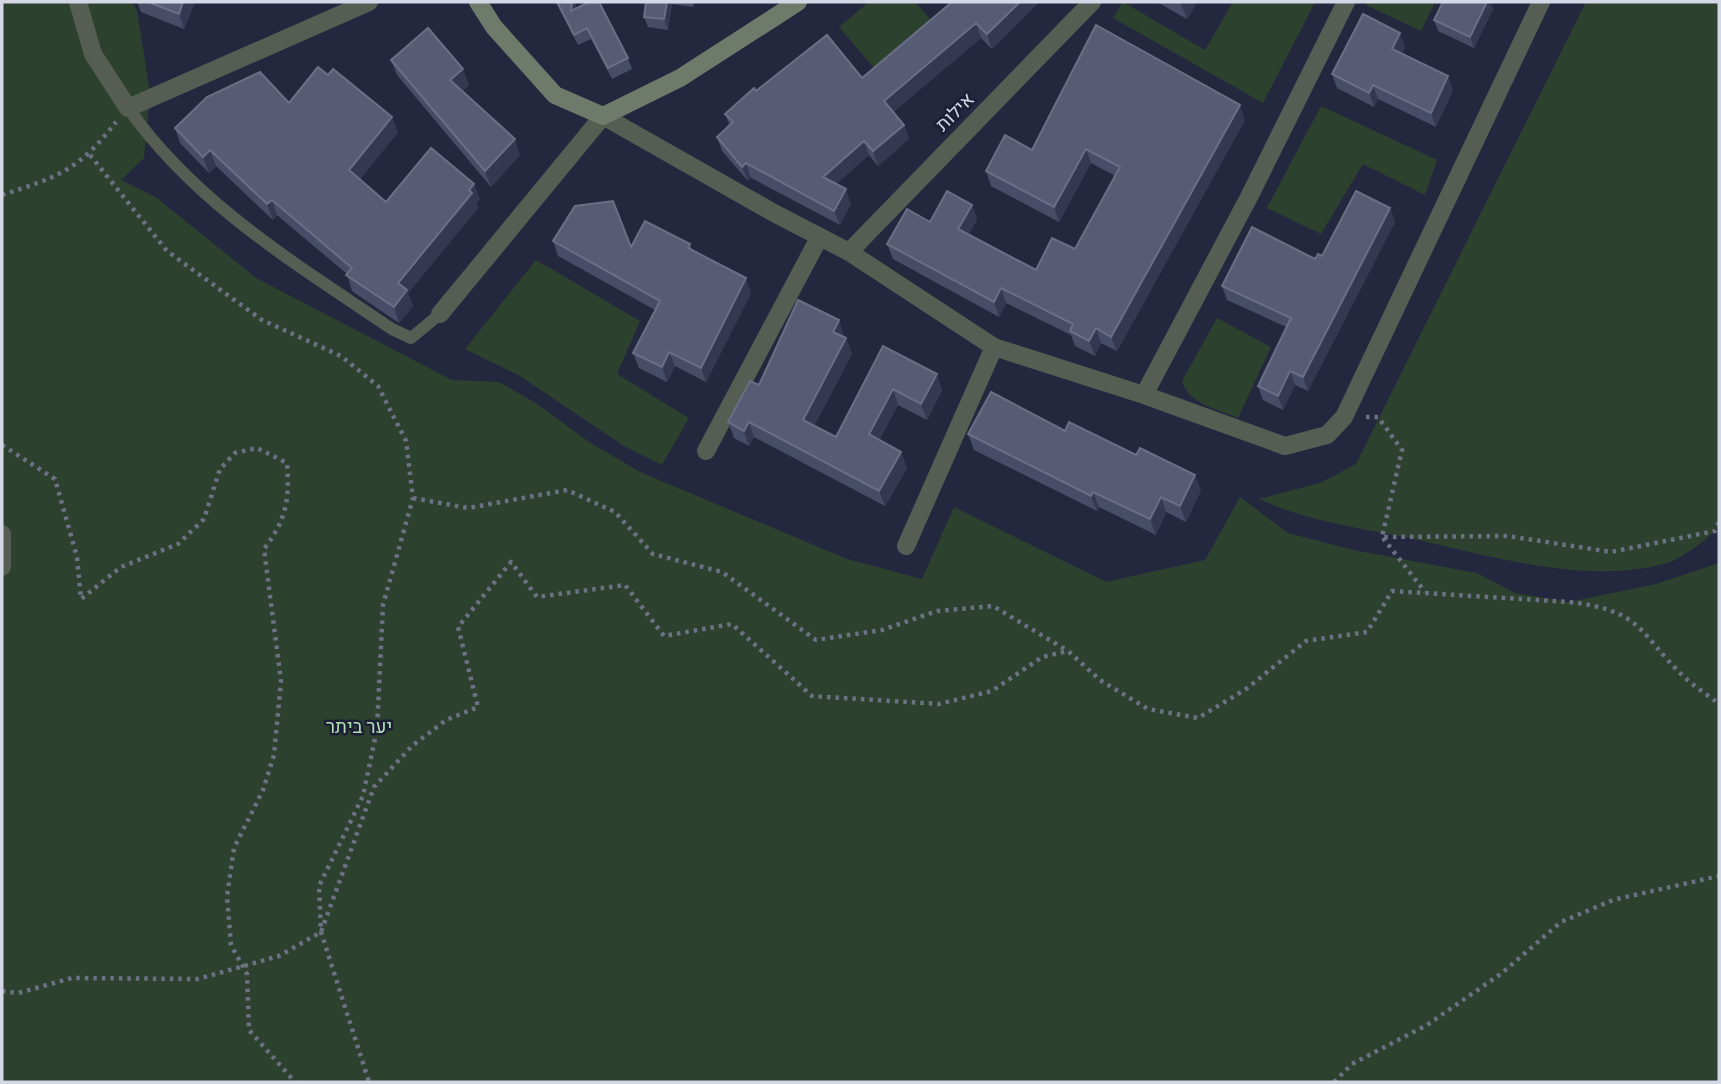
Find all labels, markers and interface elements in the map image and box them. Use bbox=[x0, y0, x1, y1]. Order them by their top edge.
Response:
street label: אילות bbox=[930, 87, 978, 135]
park label: יער ביתר bbox=[326, 714, 392, 737]

